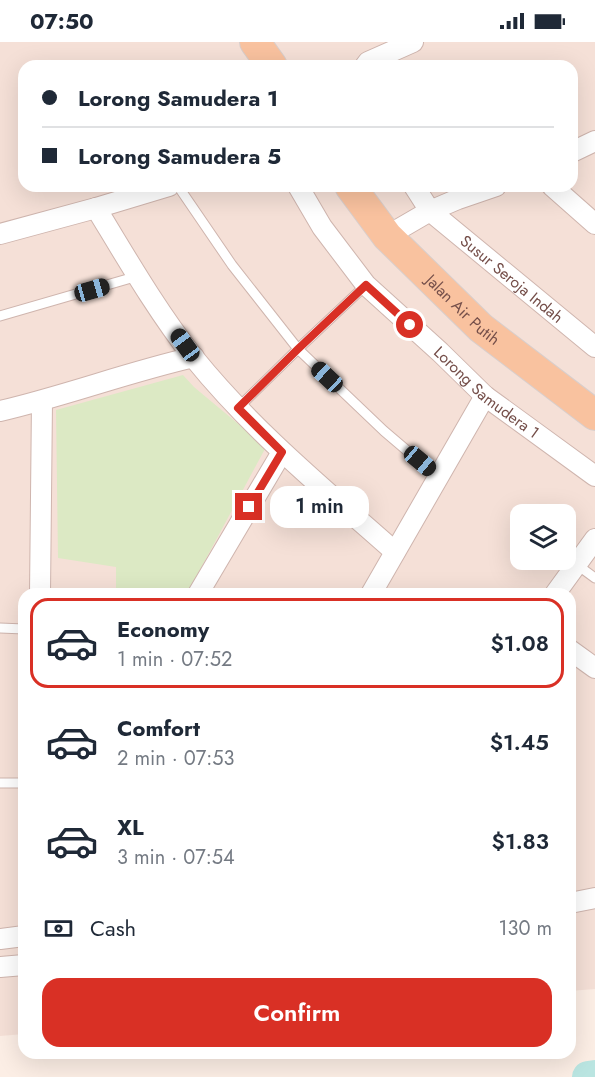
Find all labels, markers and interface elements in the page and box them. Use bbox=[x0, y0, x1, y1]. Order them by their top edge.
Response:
text: 07:50 bbox=[30, 5, 94, 37]
text: Lorong Samudera 1 bbox=[78, 82, 278, 114]
text: Lorong Samudera 5 bbox=[78, 140, 281, 172]
street label: Susur Seroja Indah bbox=[456, 229, 569, 328]
street label: Jalan Air Putih bbox=[419, 267, 505, 350]
car bbox=[72, 276, 112, 304]
route start bbox=[396, 311, 423, 338]
car bbox=[167, 325, 203, 365]
street label: Lorong Samudera 1 bbox=[429, 341, 544, 444]
car bbox=[308, 358, 346, 396]
car bbox=[400, 443, 440, 479]
callout: 1 min bbox=[270, 486, 369, 528]
text: 1 min bbox=[295, 492, 344, 521]
route end bbox=[235, 493, 262, 520]
map controls bbox=[510, 504, 576, 570]
button: layers bbox=[510, 504, 576, 570]
text: Economy bbox=[117, 613, 209, 645]
icon: car bbox=[45, 616, 99, 670]
text: $1.08 bbox=[490, 627, 549, 659]
text: 1 min · 07:52 bbox=[117, 645, 232, 674]
text: Comfort bbox=[117, 712, 200, 744]
icon: car bbox=[45, 715, 99, 769]
text: $1.45 bbox=[490, 726, 549, 758]
text: 2 min · 07:53 bbox=[117, 744, 234, 773]
text: XL bbox=[117, 811, 144, 843]
icon: car bbox=[45, 814, 99, 868]
text: $1.83 bbox=[491, 825, 549, 857]
text: 3 min · 07:54 bbox=[117, 843, 235, 872]
icon: cash bbox=[42, 912, 75, 945]
text: Cash bbox=[90, 912, 136, 944]
text: 130 m bbox=[498, 914, 552, 943]
button: Confirm bbox=[42, 978, 552, 1047]

